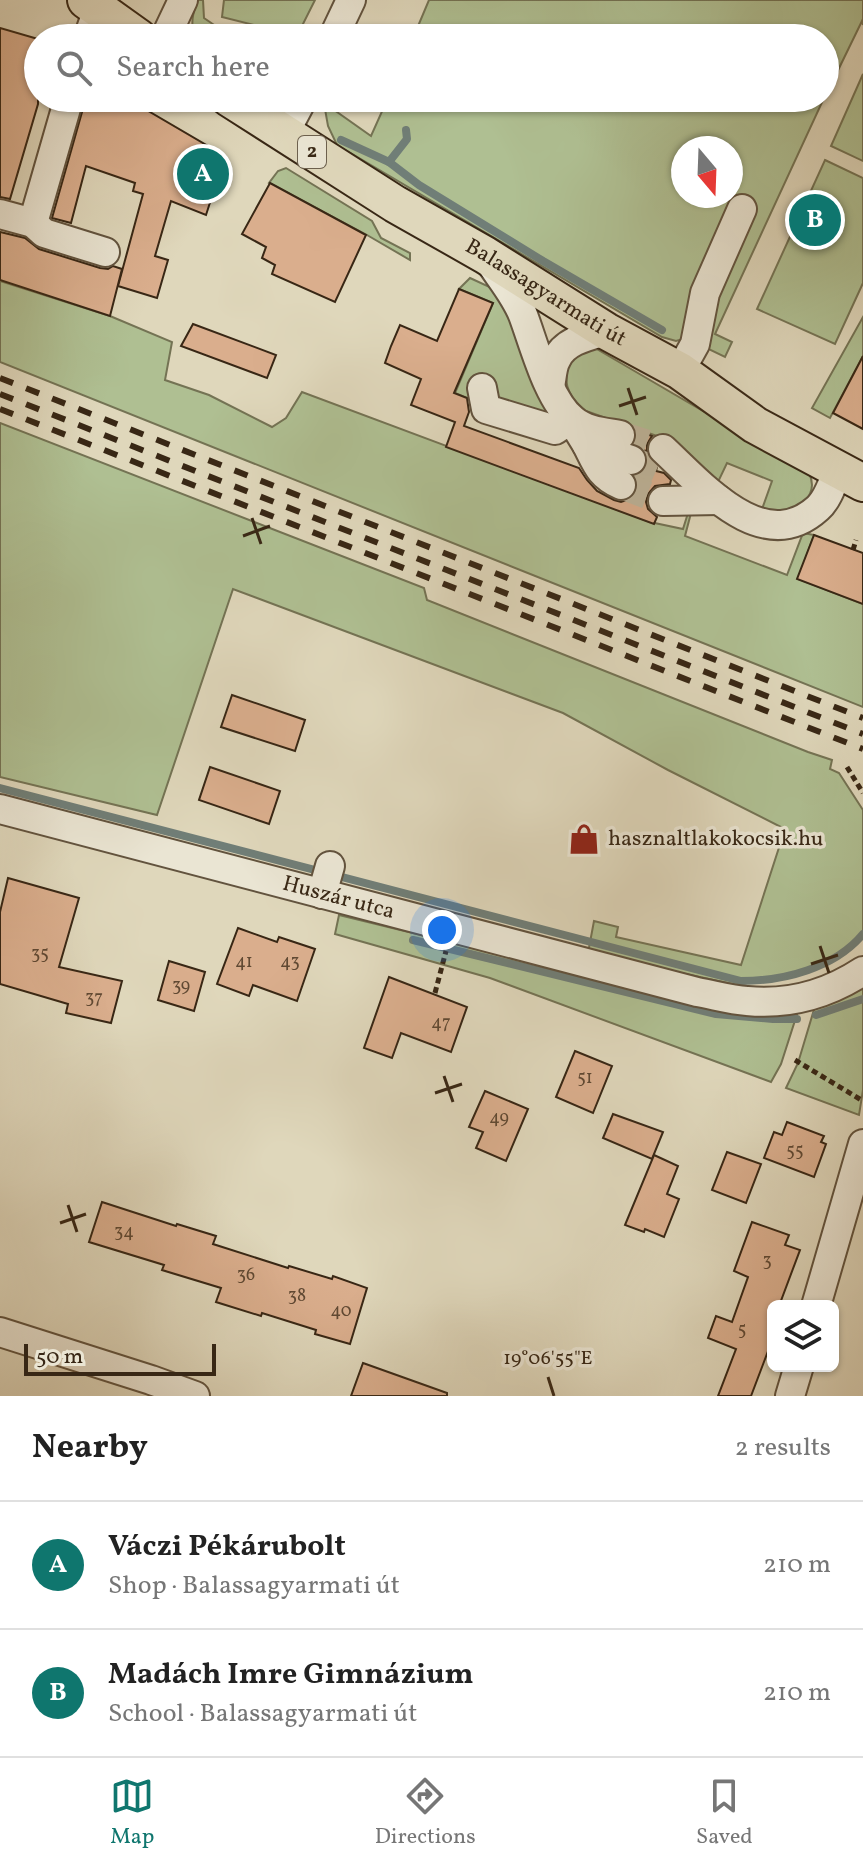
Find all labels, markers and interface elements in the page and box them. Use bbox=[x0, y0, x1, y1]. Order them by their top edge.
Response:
search box bbox=[24, 24, 839, 112]
icon: search bbox=[52, 46, 96, 90]
text: Search here bbox=[116, 47, 270, 89]
road number: 2 bbox=[298, 136, 326, 168]
north arrow bbox=[671, 136, 743, 208]
pin: A bbox=[177, 144, 229, 204]
pin: B bbox=[789, 190, 841, 250]
street label: Balassagyarmati út bbox=[459, 231, 632, 355]
shop icon: hasznaltlakokocsik.hu bbox=[567, 822, 601, 856]
place label: hasznaltlakokocsik.hu bbox=[608, 824, 824, 855]
street label: Huszár utca bbox=[279, 868, 398, 927]
your location bbox=[422, 910, 462, 950]
house number: 35 bbox=[31, 942, 49, 967]
house number: 41 bbox=[235, 950, 253, 975]
house number: 43 bbox=[280, 950, 300, 975]
house number: 39 bbox=[172, 974, 190, 999]
house number: 37 bbox=[85, 986, 103, 1011]
house number: 47 bbox=[431, 1011, 451, 1036]
house number: 51 bbox=[577, 1066, 593, 1091]
house number: 49 bbox=[489, 1106, 509, 1131]
house number: 55 bbox=[786, 1139, 804, 1164]
house number: 34 bbox=[114, 1220, 134, 1245]
house number: 3 bbox=[762, 1249, 772, 1274]
house number: 36 bbox=[237, 1263, 255, 1288]
house number: 38 bbox=[288, 1284, 306, 1309]
house number: 40 bbox=[330, 1299, 352, 1324]
map controls bbox=[767, 1300, 839, 1372]
button: layers bbox=[767, 1300, 839, 1372]
house number: 5 bbox=[738, 1318, 746, 1343]
scale bar bbox=[24, 1340, 216, 1376]
text: 50 m bbox=[36, 1342, 83, 1373]
text: 19°06'55"E bbox=[503, 1345, 593, 1373]
text: Nearby bbox=[32, 1425, 148, 1472]
text: 2 results bbox=[735, 1430, 831, 1466]
text: Váczi Pékárubolt bbox=[108, 1526, 346, 1568]
text: A bbox=[49, 1547, 67, 1583]
text: 210 m bbox=[763, 1547, 831, 1583]
text: Shop · Balassagyarmati út bbox=[108, 1568, 400, 1604]
text: Madách Imre Gimnázium bbox=[108, 1654, 474, 1696]
text: B bbox=[49, 1675, 67, 1711]
text: 210 m bbox=[763, 1675, 831, 1711]
text: School · Balassagyarmati út bbox=[108, 1696, 417, 1732]
tab: Map bbox=[110, 1774, 154, 1853]
tab: Directions bbox=[375, 1774, 476, 1853]
tab: Saved bbox=[696, 1774, 753, 1853]

